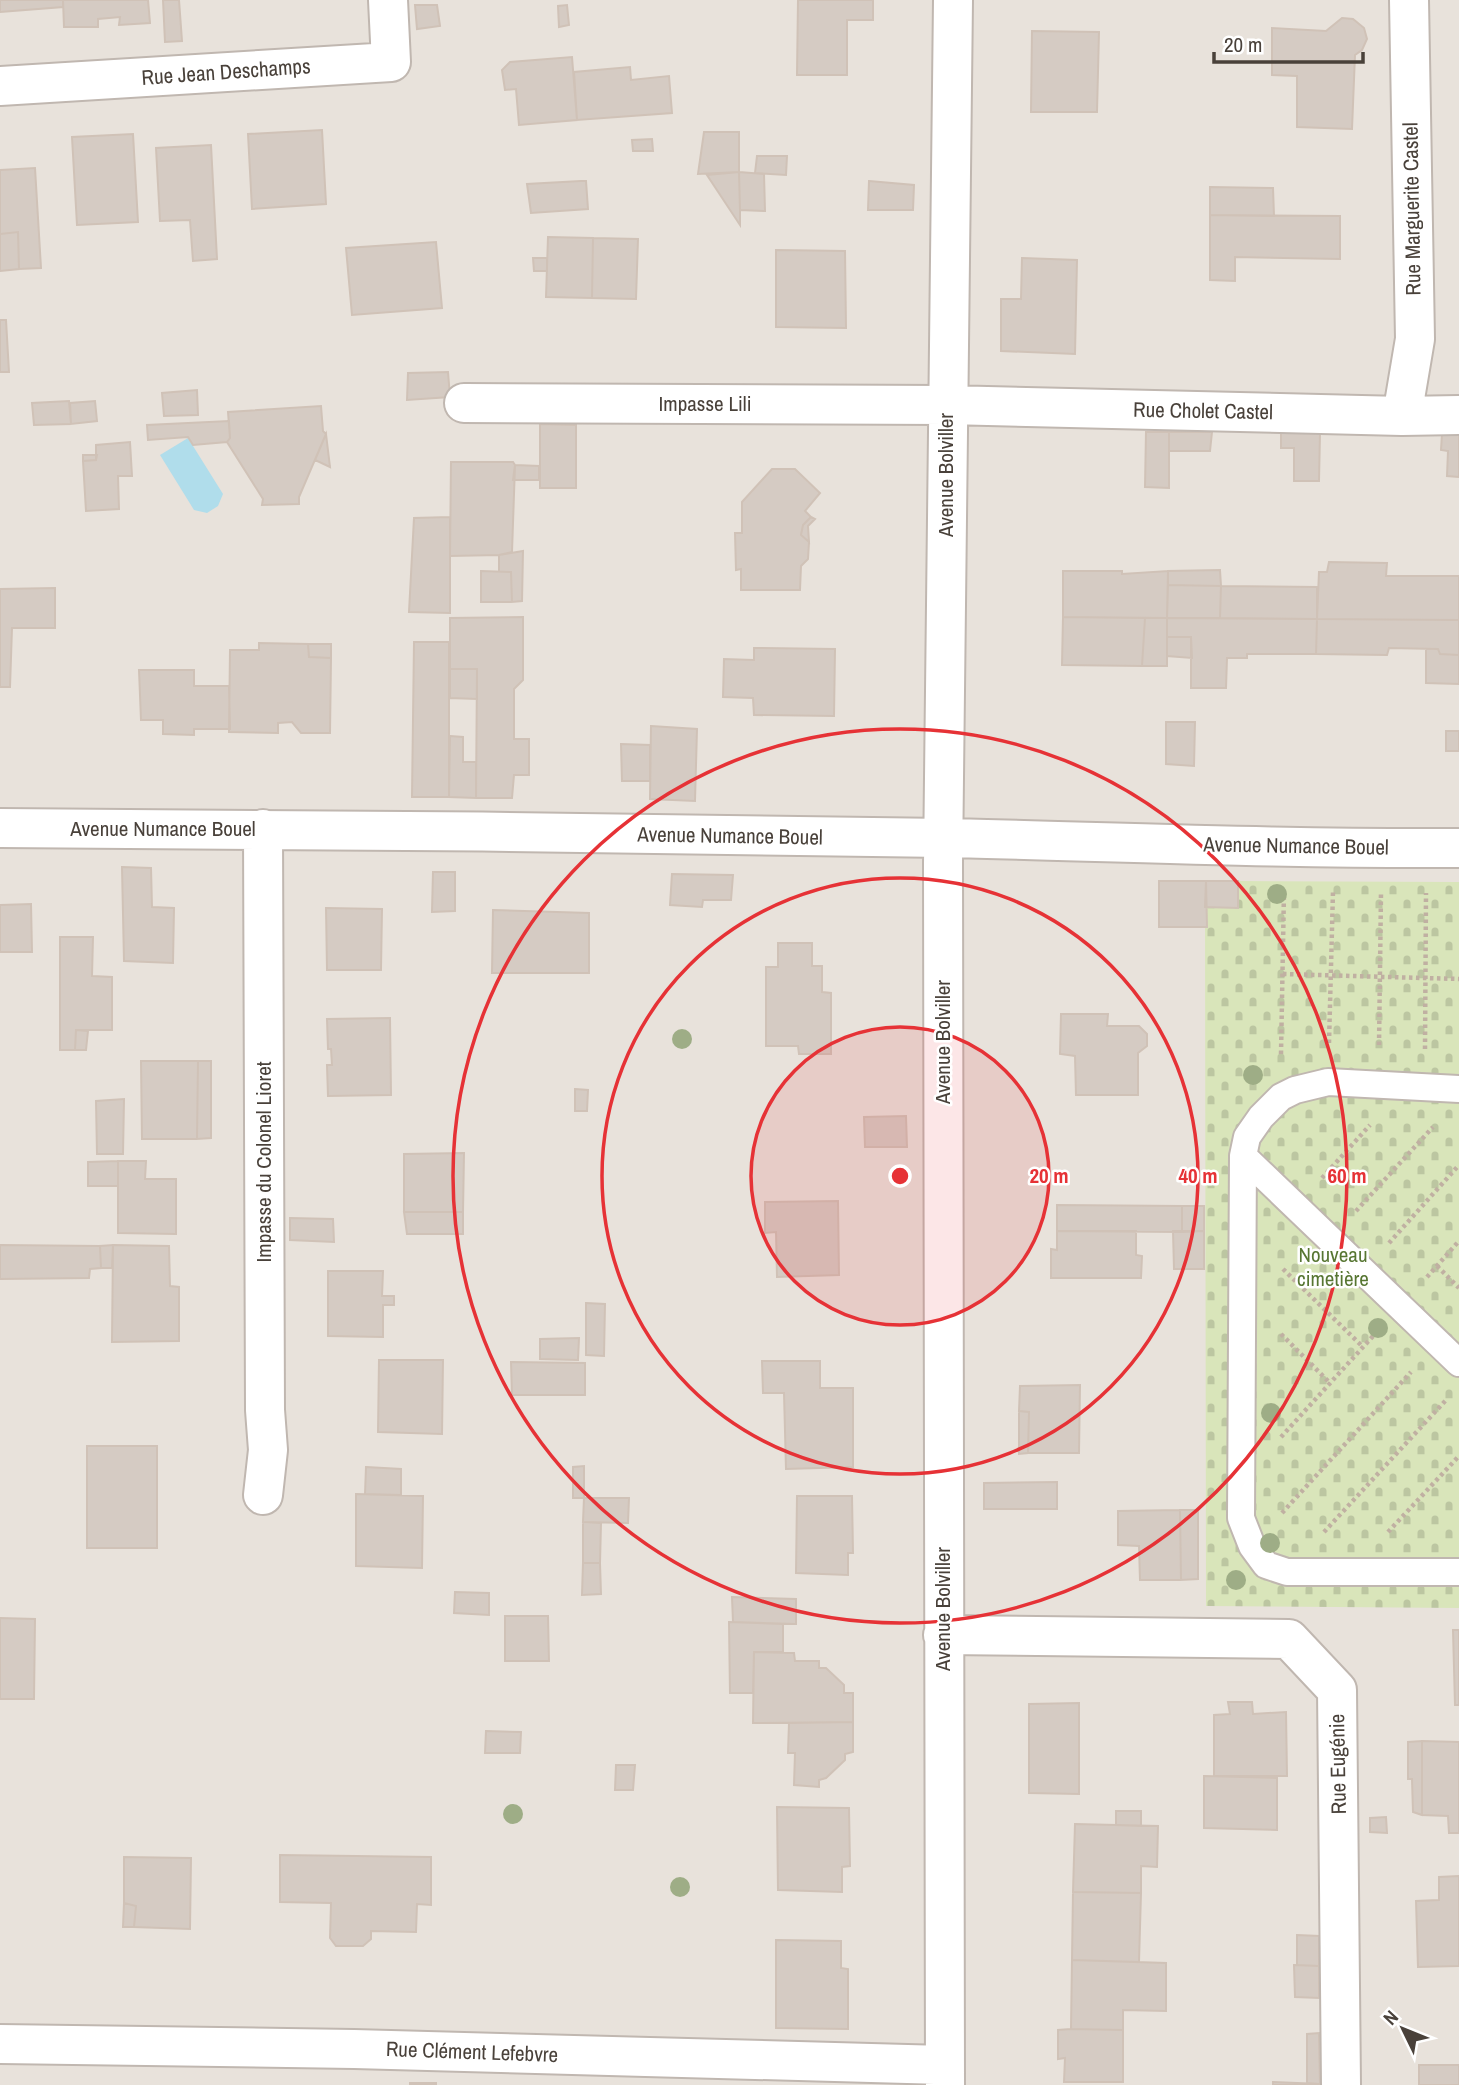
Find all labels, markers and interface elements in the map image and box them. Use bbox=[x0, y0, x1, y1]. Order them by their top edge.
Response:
scale bar bbox=[1214, 21, 1363, 65]
text: 20 m bbox=[1224, 30, 1262, 59]
street label: Rue Jean Deschamps bbox=[140, 51, 311, 92]
street label: Rue Marguerite Castel bbox=[1395, 122, 1428, 296]
street label: Impasse Lili bbox=[659, 389, 751, 418]
street label: Rue Cholet Castel bbox=[1133, 395, 1273, 426]
street label: Avenue Bolviller bbox=[931, 413, 960, 538]
street label: Avenue Numance Bouel bbox=[69, 814, 256, 843]
street label: Avenue Numance Bouel bbox=[636, 819, 823, 852]
street label: Avenue Numance Bouel bbox=[1202, 829, 1389, 862]
street label: Avenue Bolviller bbox=[928, 980, 957, 1105]
street label: Impasse du Colonel Lioret bbox=[249, 1061, 278, 1263]
text: 20 m bbox=[1029, 1161, 1069, 1190]
text: 40 m bbox=[1178, 1161, 1218, 1190]
text: 60 m bbox=[1327, 1161, 1367, 1190]
centre of rings bbox=[888, 1164, 912, 1188]
park label: Nouveau cimetière bbox=[1297, 1240, 1369, 1293]
street label: Avenue Bolviller bbox=[928, 1547, 957, 1672]
street label: Rue Eugénie bbox=[1322, 1713, 1353, 1815]
north arrow bbox=[1368, 1994, 1438, 2064]
text: N bbox=[1377, 2004, 1404, 2030]
street label: Rue Clément Lefebvre bbox=[385, 2034, 559, 2069]

